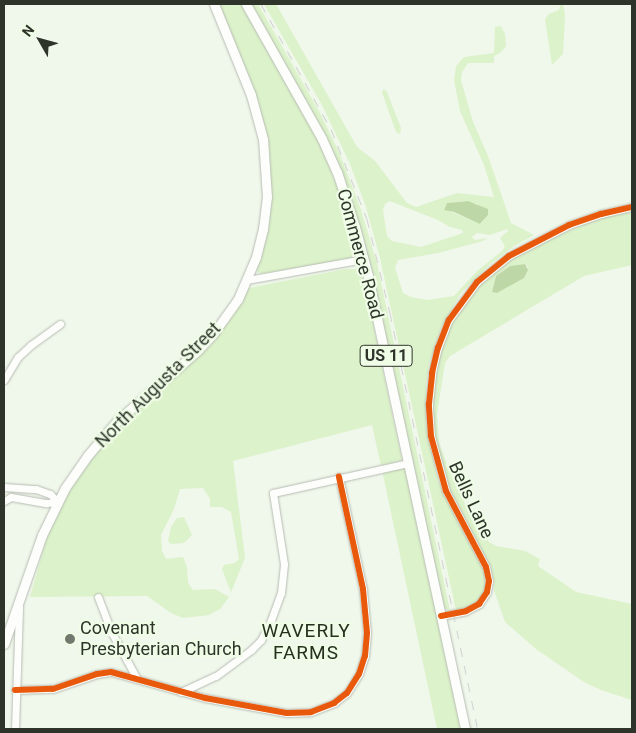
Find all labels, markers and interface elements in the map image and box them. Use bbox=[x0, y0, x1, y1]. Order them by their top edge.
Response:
north arrow bbox=[15, 15, 65, 65]
text: N bbox=[19, 22, 38, 40]
street label: Commerce Road bbox=[332, 187, 388, 321]
street label: North Augusta Street bbox=[91, 318, 225, 452]
road number: US 11 bbox=[358, 342, 414, 370]
street label: Bells Lane bbox=[444, 458, 498, 542]
place label: Covenant Presbyterian Church bbox=[80, 618, 242, 660]
district label: WAVERLY FARMS bbox=[261, 620, 351, 664]
marker: Covenant Presbyterian Church bbox=[64, 633, 76, 645]

